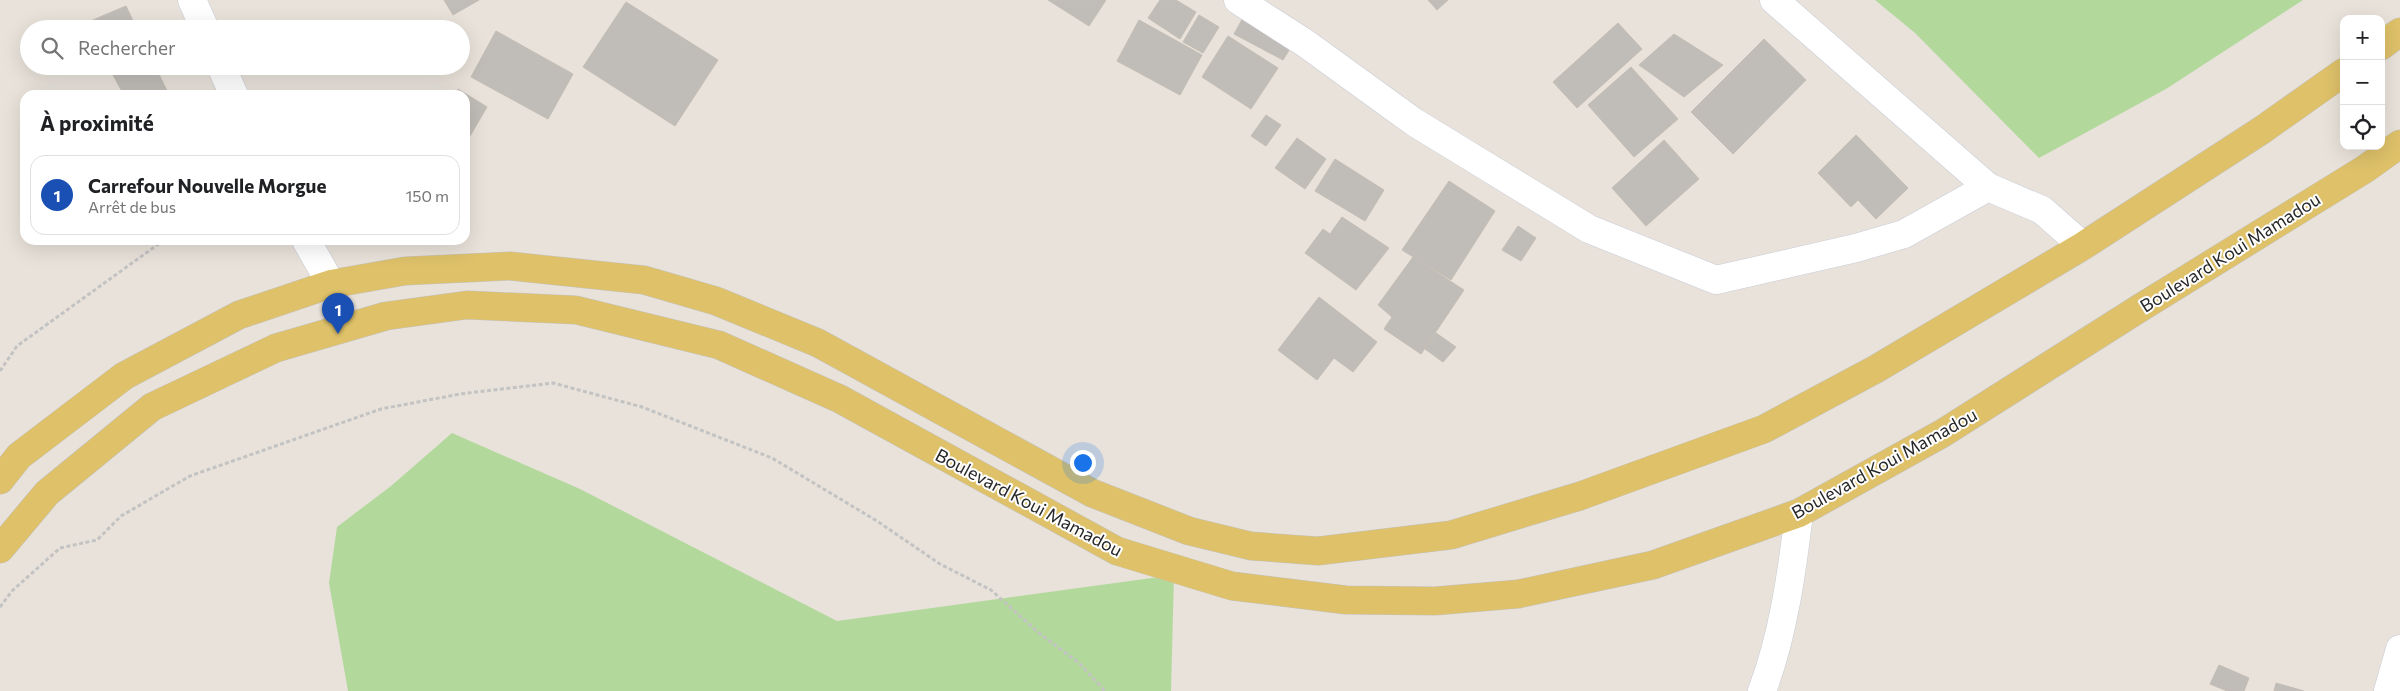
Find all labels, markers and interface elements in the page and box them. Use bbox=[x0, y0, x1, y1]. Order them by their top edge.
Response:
map controls bbox=[2340, 15, 2385, 150]
button: + bbox=[2340, 15, 2385, 60]
search box bbox=[20, 20, 470, 75]
icon: search bbox=[38, 34, 66, 62]
text: Rechercher bbox=[78, 36, 176, 59]
button: − bbox=[2340, 60, 2385, 105]
button: locate bbox=[2340, 105, 2385, 150]
text: À proximité bbox=[40, 110, 154, 135]
text: Carrefour Nouvelle Morgue bbox=[88, 174, 326, 197]
text: 1 bbox=[53, 186, 61, 205]
text: 150 m bbox=[406, 186, 449, 205]
street label: Boulevard Koui Mamadou bbox=[2136, 187, 2324, 317]
text: Arrêt de bus bbox=[88, 197, 176, 216]
pin: 1 bbox=[322, 293, 354, 334]
street label: Boulevard Koui Mamadou bbox=[1787, 403, 1981, 523]
street label: Boulevard Koui Mamadou bbox=[932, 443, 1126, 561]
your location bbox=[1070, 450, 1096, 476]

